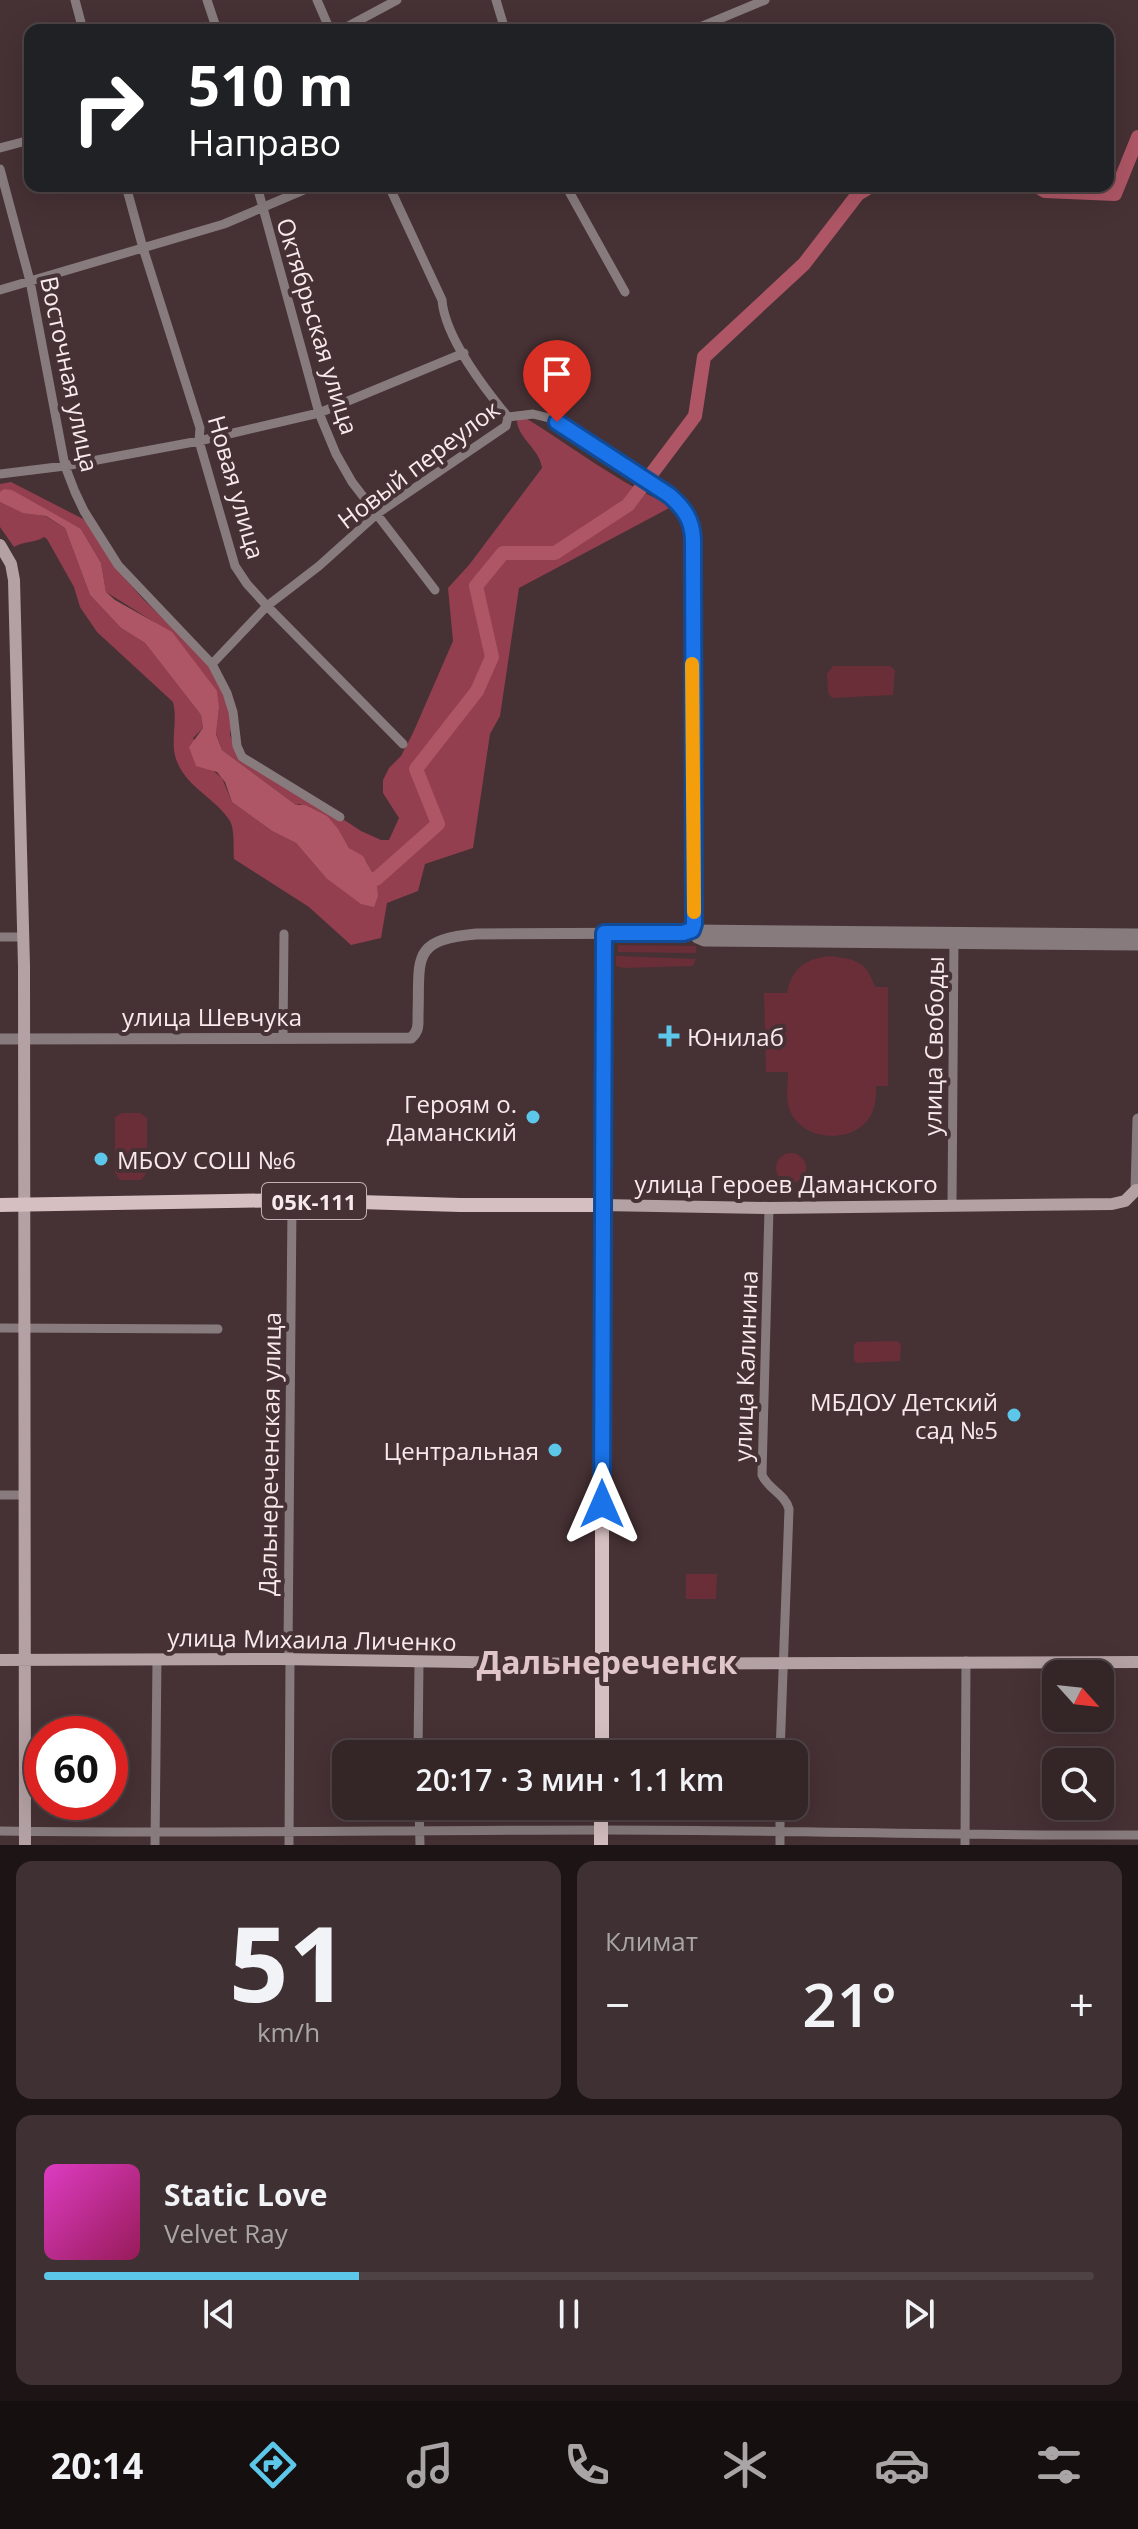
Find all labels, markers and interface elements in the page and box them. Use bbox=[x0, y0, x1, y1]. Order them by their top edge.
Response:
text: 510 m bbox=[188, 46, 354, 122]
icon: right bbox=[56, 56, 160, 160]
text: Направо bbox=[188, 118, 341, 167]
street label: Октябрьская улица bbox=[269, 214, 367, 438]
street label: Восточная улица bbox=[33, 273, 107, 475]
pin bbox=[523, 340, 591, 422]
icon: arrive bbox=[535, 352, 579, 396]
street label: Новый переулок bbox=[330, 392, 506, 536]
street label: Новая улица bbox=[201, 411, 273, 563]
street label: улица Свободы bbox=[915, 956, 951, 1136]
street label: улица Шевчука bbox=[122, 1000, 302, 1033]
place label: Юнилаб bbox=[687, 1020, 784, 1053]
marker: Юнилаб bbox=[658, 1025, 680, 1047]
place label: Героям о. Даманский bbox=[387, 1087, 517, 1148]
marker: Героям о. Даманский bbox=[524, 1108, 542, 1126]
place label: МБОУ СОШ №6 bbox=[117, 1143, 296, 1176]
marker: МБОУ СОШ №6 bbox=[92, 1150, 110, 1168]
street label: улица Героев Даманского bbox=[634, 1167, 938, 1200]
road number: 05К-111 bbox=[262, 1183, 366, 1219]
street label: улица Калинина bbox=[725, 1270, 765, 1462]
street label: Дальнереченская улица bbox=[250, 1312, 288, 1596]
place label: МБДОУ Детский сад №5 bbox=[810, 1385, 998, 1446]
marker: МБДОУ Детский сад №5 bbox=[1005, 1406, 1023, 1424]
place label: Центральная bbox=[384, 1434, 539, 1467]
marker: Центральная bbox=[546, 1441, 564, 1459]
position arrow bbox=[560, 1462, 644, 1546]
street label: улица Михаила Личенко bbox=[167, 1620, 457, 1658]
district label: Дальнереченск bbox=[477, 1640, 738, 1683]
north arrow bbox=[1042, 1660, 1114, 1732]
map controls bbox=[1042, 1660, 1114, 1820]
speed limit sign: 60 bbox=[24, 1716, 128, 1820]
button: search bbox=[1042, 1748, 1114, 1820]
text: 20:17 · 3 мин · 1.1 km bbox=[416, 1759, 724, 1800]
text: 51 bbox=[229, 1891, 348, 2032]
text: Климат bbox=[605, 1923, 698, 1959]
text: 21° bbox=[802, 1963, 897, 2045]
text: − bbox=[605, 1974, 630, 2034]
text: + bbox=[1069, 1974, 1094, 2034]
text: km/h bbox=[257, 2014, 320, 2050]
text: Static Love bbox=[164, 2174, 327, 2215]
text: Velvet Ray bbox=[164, 2215, 288, 2251]
icon: previous bbox=[197, 2292, 241, 2336]
icon: pause bbox=[547, 2292, 591, 2336]
icon: next bbox=[897, 2292, 941, 2336]
icon: directions bbox=[245, 2437, 301, 2493]
icon: music bbox=[402, 2437, 458, 2493]
icon: phone bbox=[559, 2437, 615, 2493]
icon: climate bbox=[717, 2437, 773, 2493]
icon: car bbox=[874, 2437, 930, 2493]
icon: filters bbox=[1031, 2437, 1087, 2493]
text: 20:14 bbox=[51, 2441, 143, 2490]

